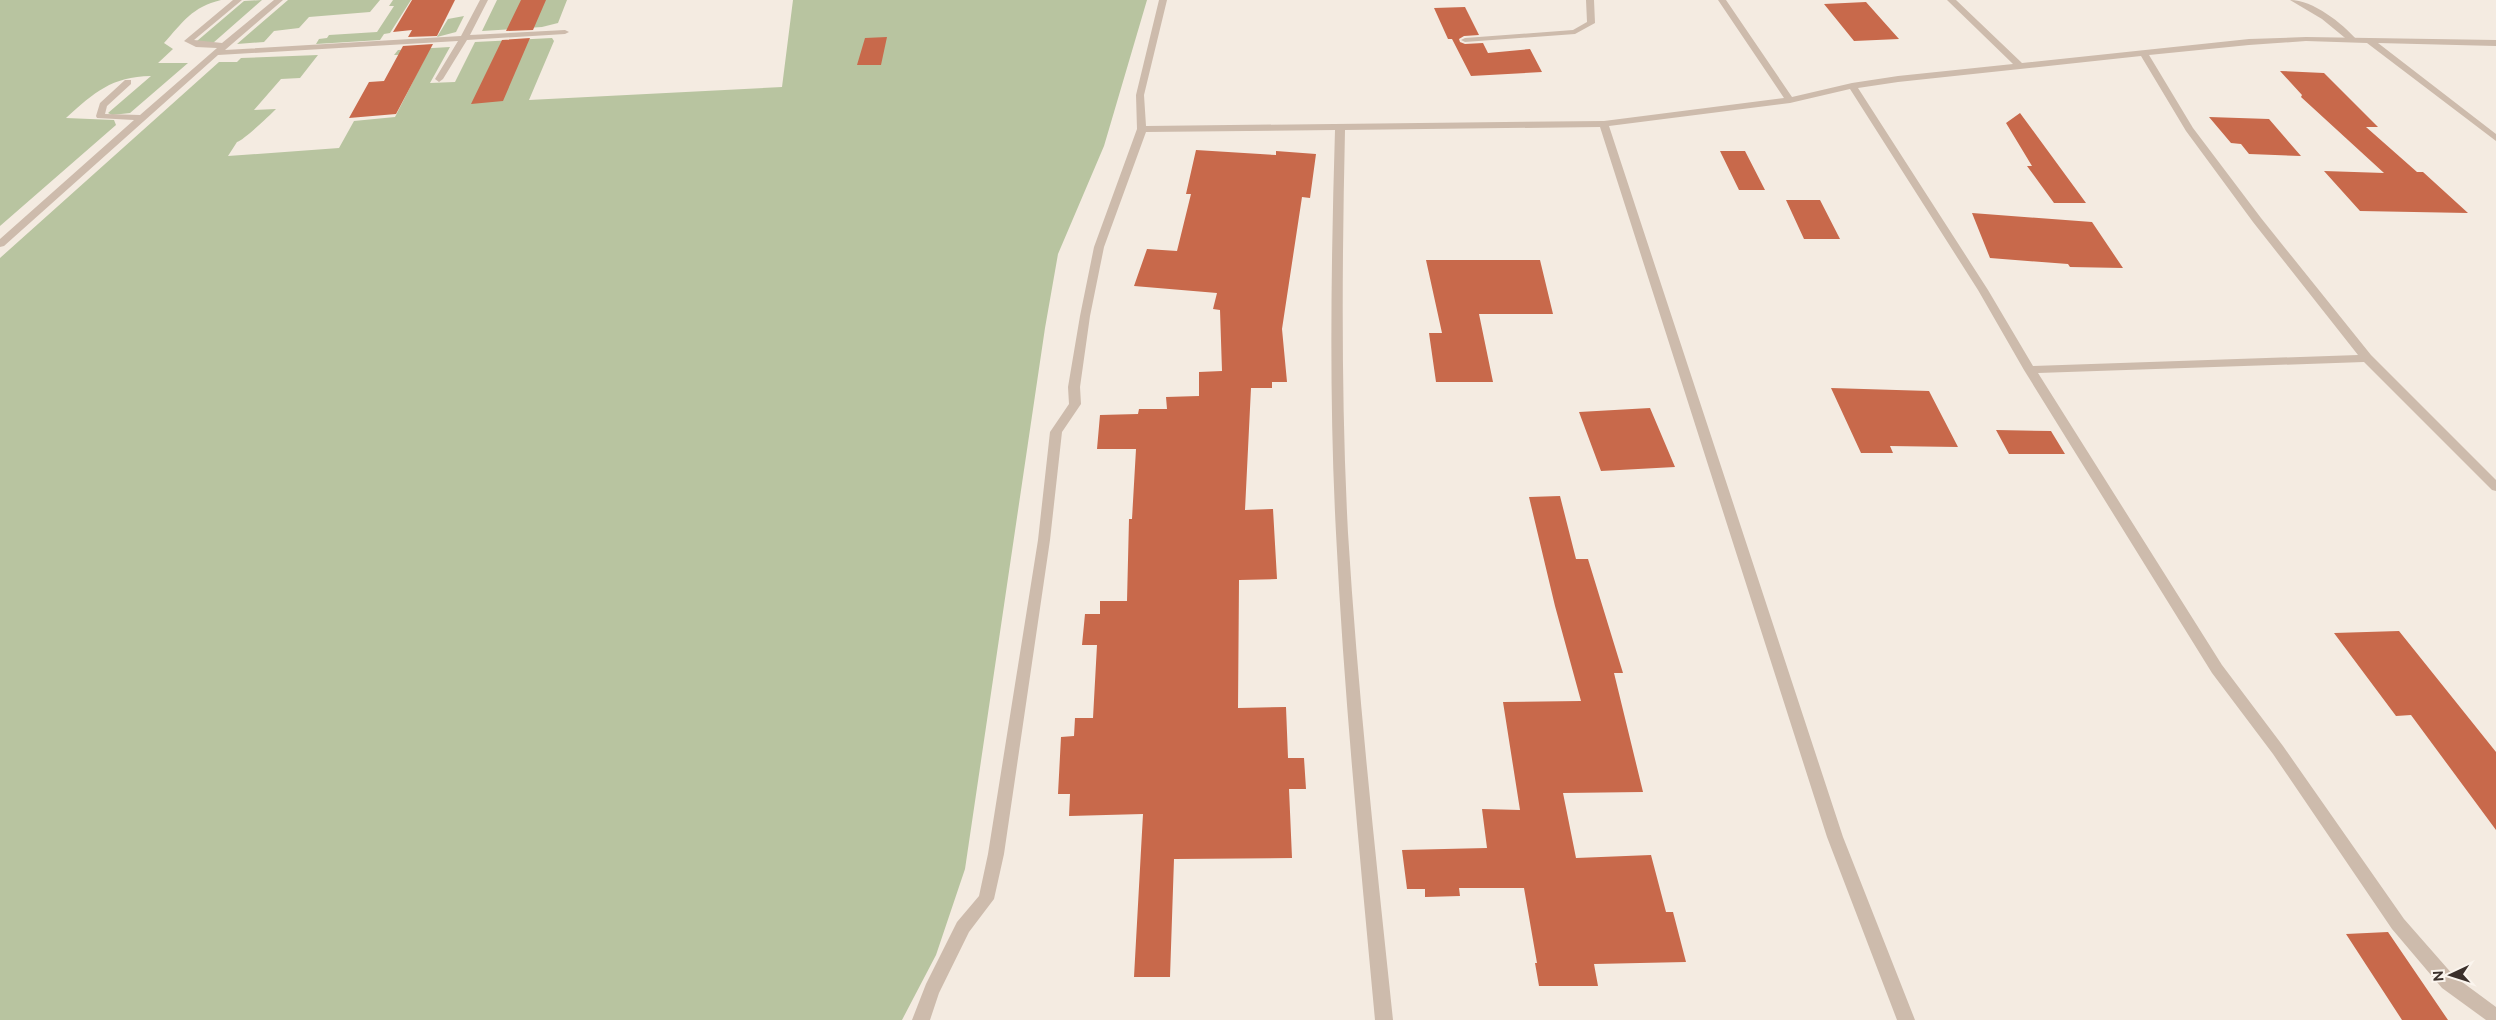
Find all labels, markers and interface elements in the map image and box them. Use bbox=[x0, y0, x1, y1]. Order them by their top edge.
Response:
north arrow bbox=[2426, 950, 2476, 1000]
text: N bbox=[2430, 970, 2446, 982]

